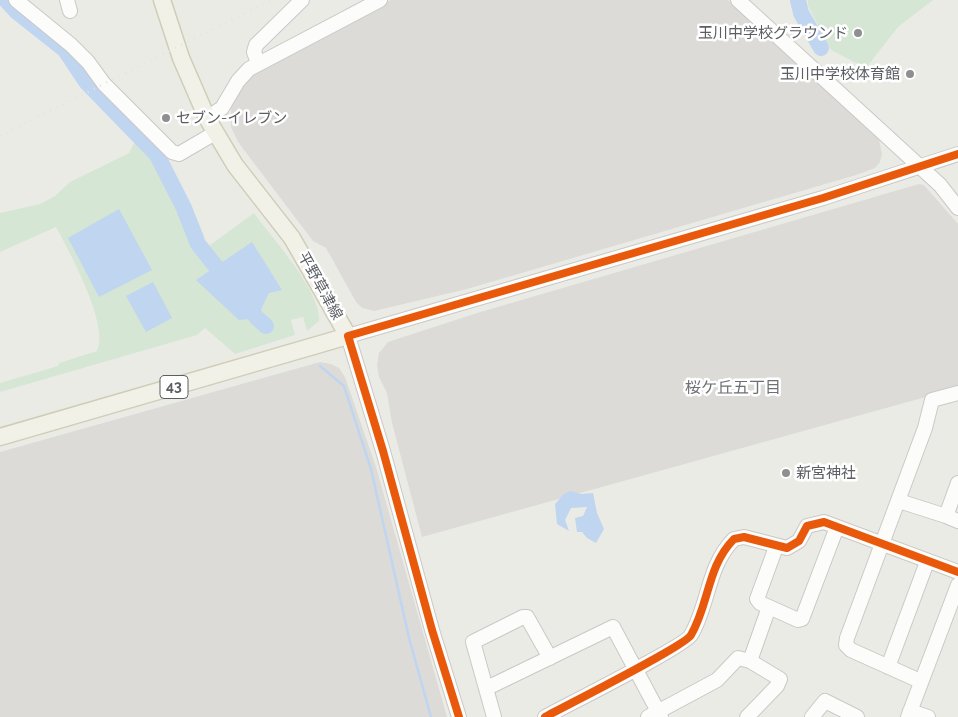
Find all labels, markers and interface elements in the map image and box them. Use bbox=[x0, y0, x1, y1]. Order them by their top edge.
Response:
place label: 玉川中学校グラウンド bbox=[698, 24, 848, 42]
marker: 玉川中学校グラウンド bbox=[852, 27, 864, 39]
place label: 玉川中学校体育館 bbox=[780, 65, 900, 83]
marker: 玉川中学校体育館 bbox=[904, 68, 916, 80]
place label: セブン-イレブン bbox=[176, 109, 287, 127]
marker: セブン-イレブン bbox=[160, 112, 172, 124]
street label: 平野草津線 bbox=[294, 249, 346, 323]
road number: 43 bbox=[160, 376, 188, 398]
district label: 桜ケ丘五丁目 bbox=[685, 378, 781, 398]
place label: 新宮神社 bbox=[796, 464, 856, 482]
marker: 新宮神社 bbox=[780, 467, 792, 479]

